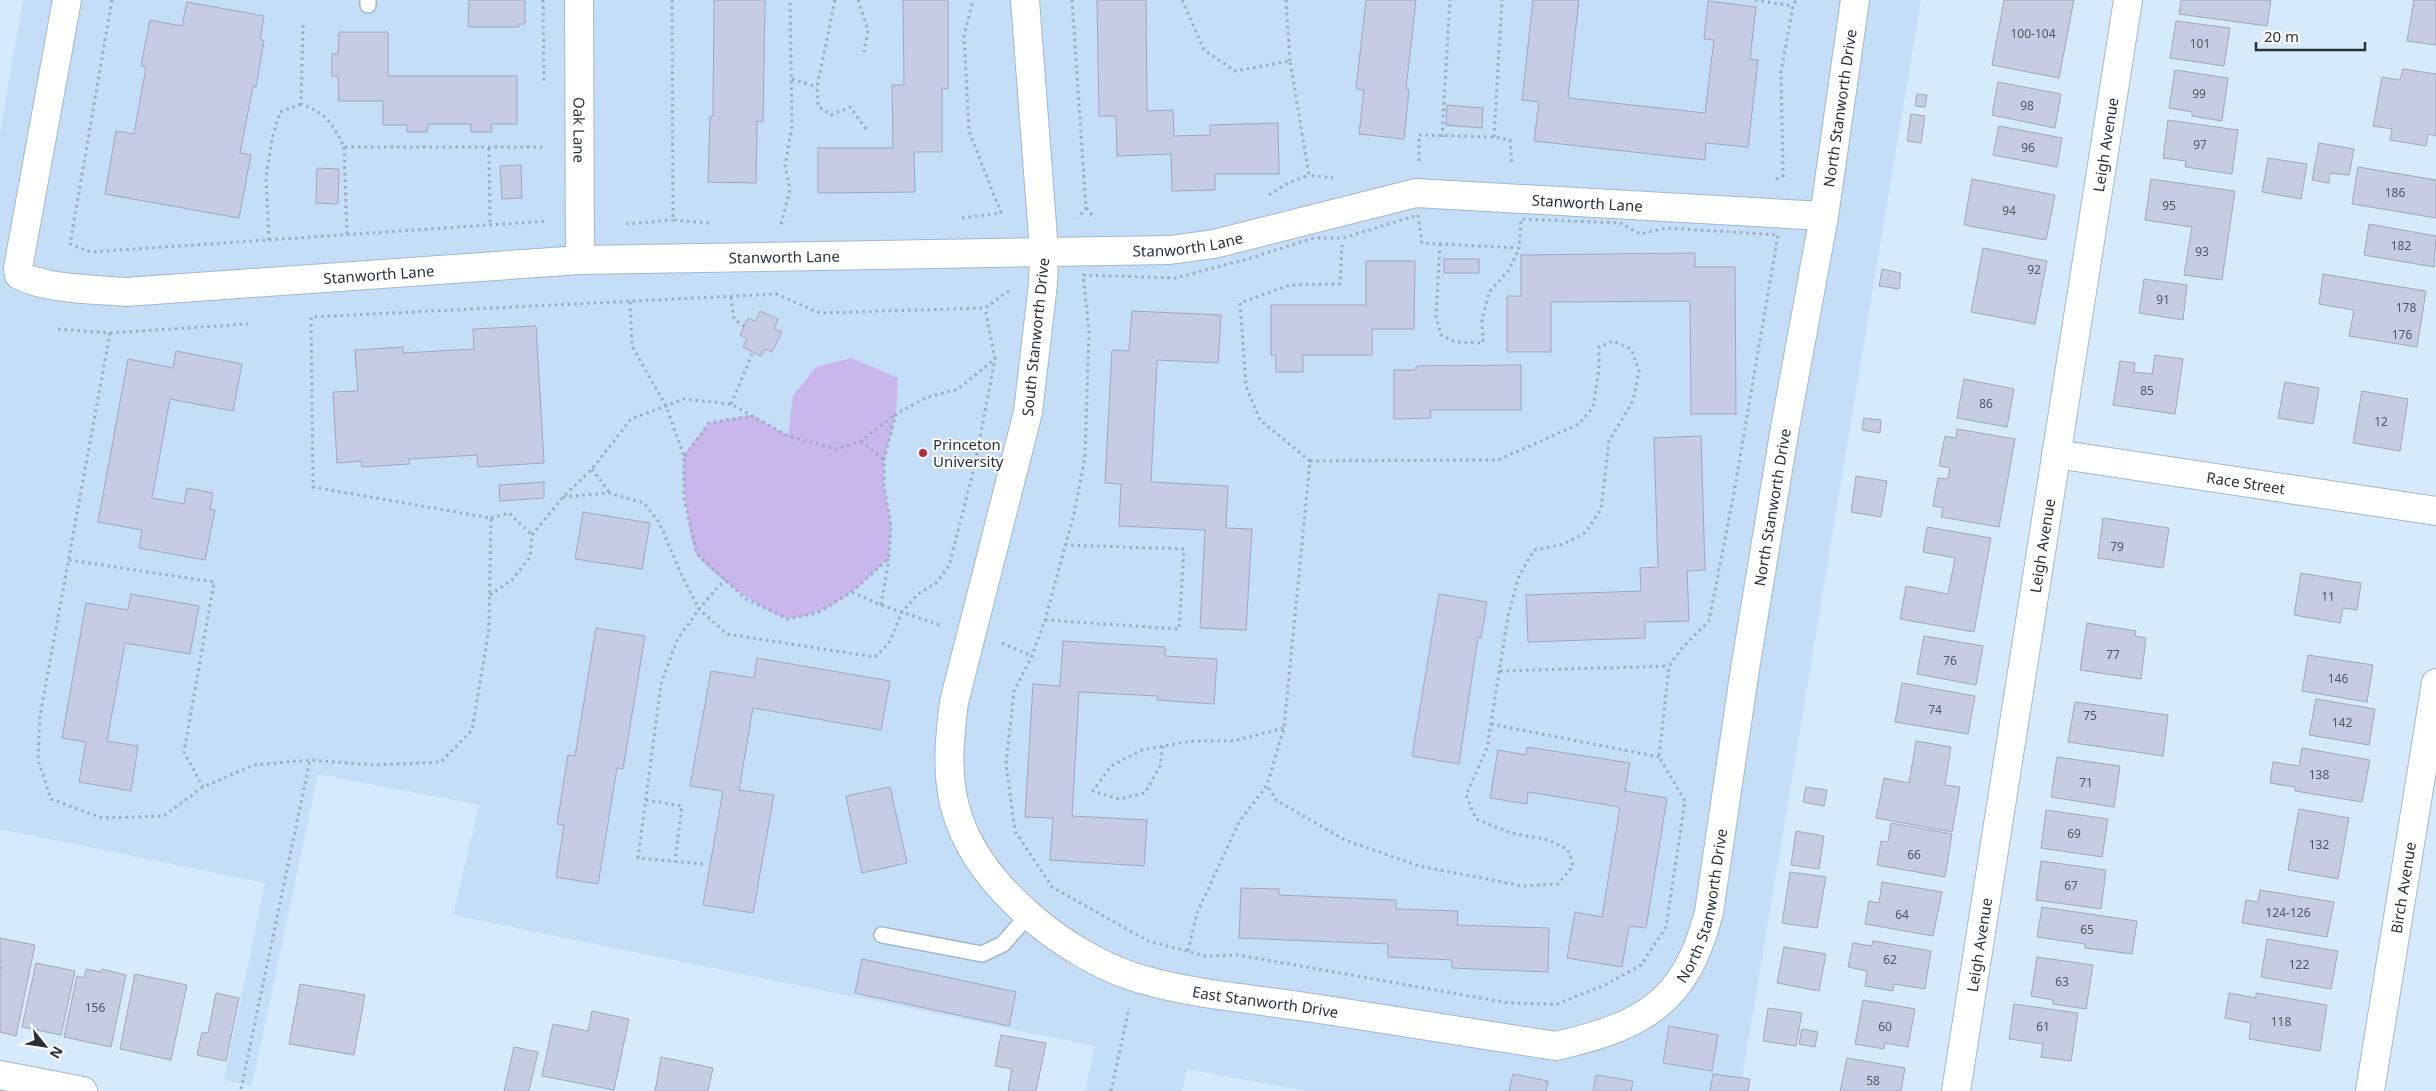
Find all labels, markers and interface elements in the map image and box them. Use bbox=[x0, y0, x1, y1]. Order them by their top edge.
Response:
scale bar bbox=[2256, 20, 2365, 52]
house number: 100-104 bbox=[2010, 25, 2056, 42]
text: 20 m bbox=[2264, 26, 2299, 46]
street label: North Stanworth Drive bbox=[1818, 28, 1861, 188]
house number: 101 bbox=[2190, 35, 2210, 52]
house number: 99 bbox=[2192, 85, 2206, 102]
street label: Leigh Avenue bbox=[2088, 96, 2122, 193]
street label: Oak Lane bbox=[569, 97, 590, 163]
house number: 98 bbox=[2020, 97, 2034, 114]
house number: 97 bbox=[2193, 136, 2207, 153]
house number: 96 bbox=[2021, 139, 2035, 156]
house number: 186 bbox=[2385, 184, 2405, 201]
street label: Stanworth Lane bbox=[1531, 190, 1643, 216]
house number: 95 bbox=[2162, 197, 2176, 214]
house number: 94 bbox=[2002, 202, 2016, 219]
street label: Stanworth Lane bbox=[1133, 227, 1245, 261]
house number: 182 bbox=[2391, 237, 2411, 254]
house number: 93 bbox=[2195, 243, 2209, 260]
street label: Stanworth Lane bbox=[729, 246, 840, 267]
street label: South Stanworth Drive bbox=[1017, 257, 1053, 417]
street label: Stanworth Lane bbox=[323, 260, 435, 288]
house number: 92 bbox=[2027, 261, 2041, 278]
house number: 91 bbox=[2156, 291, 2170, 308]
house number: 178 bbox=[2396, 299, 2416, 316]
house number: 176 bbox=[2392, 326, 2412, 343]
house number: 85 bbox=[2140, 382, 2154, 399]
house number: 86 bbox=[1979, 395, 1993, 412]
house number: 12 bbox=[2374, 413, 2388, 430]
street label: North Stanworth Drive bbox=[1749, 427, 1795, 588]
place label: Princeton University bbox=[933, 434, 1004, 471]
marker: Princeton University bbox=[917, 447, 929, 459]
street label: Race Street bbox=[2205, 467, 2287, 498]
street label: Leigh Avenue bbox=[2025, 497, 2059, 594]
house number: 79 bbox=[2110, 538, 2124, 555]
house number: 11 bbox=[2321, 588, 2335, 605]
house number: 77 bbox=[2106, 646, 2120, 663]
house number: 76 bbox=[1943, 652, 1957, 669]
house number: 146 bbox=[2328, 670, 2348, 687]
house number: 74 bbox=[1928, 701, 1942, 718]
house number: 75 bbox=[2083, 707, 2097, 724]
house number: 142 bbox=[2332, 714, 2352, 731]
house number: 138 bbox=[2309, 766, 2329, 783]
house number: 71 bbox=[2079, 774, 2093, 791]
house number: 69 bbox=[2067, 825, 2081, 842]
street label: North Stanworth Drive bbox=[1671, 827, 1731, 986]
house number: 132 bbox=[2309, 836, 2329, 853]
street label: Birch Avenue bbox=[2386, 840, 2420, 935]
house number: 66 bbox=[1907, 846, 1921, 863]
house number: 67 bbox=[2064, 877, 2078, 894]
street label: Leigh Avenue bbox=[1962, 896, 1996, 993]
house number: 124-126 bbox=[2265, 904, 2311, 921]
house number: 64 bbox=[1895, 906, 1909, 923]
house number: 65 bbox=[2080, 921, 2094, 938]
house number: 62 bbox=[1883, 951, 1897, 968]
house number: 122 bbox=[2289, 956, 2309, 973]
house number: 63 bbox=[2055, 973, 2069, 990]
street label: East Stanworth Drive bbox=[1191, 981, 1340, 1022]
house number: 156 bbox=[85, 999, 105, 1016]
house number: 118 bbox=[2271, 1013, 2291, 1030]
house number: 60 bbox=[1878, 1018, 1892, 1035]
house number: 61 bbox=[2036, 1018, 2050, 1035]
north arrow bbox=[20, 1021, 70, 1071]
text: N bbox=[46, 1043, 68, 1062]
house number: 58 bbox=[1866, 1072, 1880, 1089]

